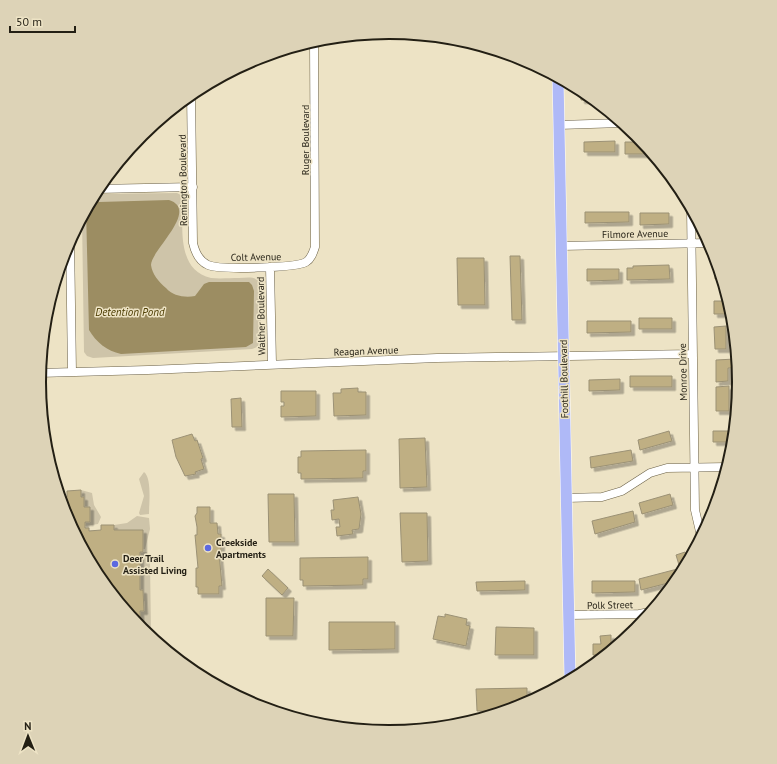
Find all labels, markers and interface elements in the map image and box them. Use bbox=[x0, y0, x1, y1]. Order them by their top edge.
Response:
scale bar bbox=[10, 8, 75, 34]
text: 50 m bbox=[16, 14, 42, 29]
street label: Ruger Boulevard bbox=[299, 105, 312, 175]
street label: Remington Boulevard bbox=[176, 134, 190, 226]
street label: Filmore Avenue bbox=[602, 227, 668, 241]
street label: Colt Avenue bbox=[231, 250, 281, 264]
street label: Walther Boulevard bbox=[254, 277, 268, 355]
water label: Detention Pond bbox=[95, 305, 165, 319]
street label: Foothill Boulevard bbox=[557, 339, 571, 419]
street label: Reagan Avenue bbox=[333, 343, 399, 359]
street label: Monroe Drive bbox=[676, 343, 690, 401]
place label: Creekside Apartments bbox=[216, 536, 266, 561]
marker: Creekside Apartments bbox=[203, 543, 213, 553]
place label: Deer Trail Assisted Living bbox=[123, 552, 187, 577]
marker: Deer Trail Assisted Living bbox=[110, 559, 120, 569]
street label: Polk Street bbox=[587, 598, 634, 612]
north arrow bbox=[8, 716, 48, 756]
text: N bbox=[24, 719, 32, 733]

